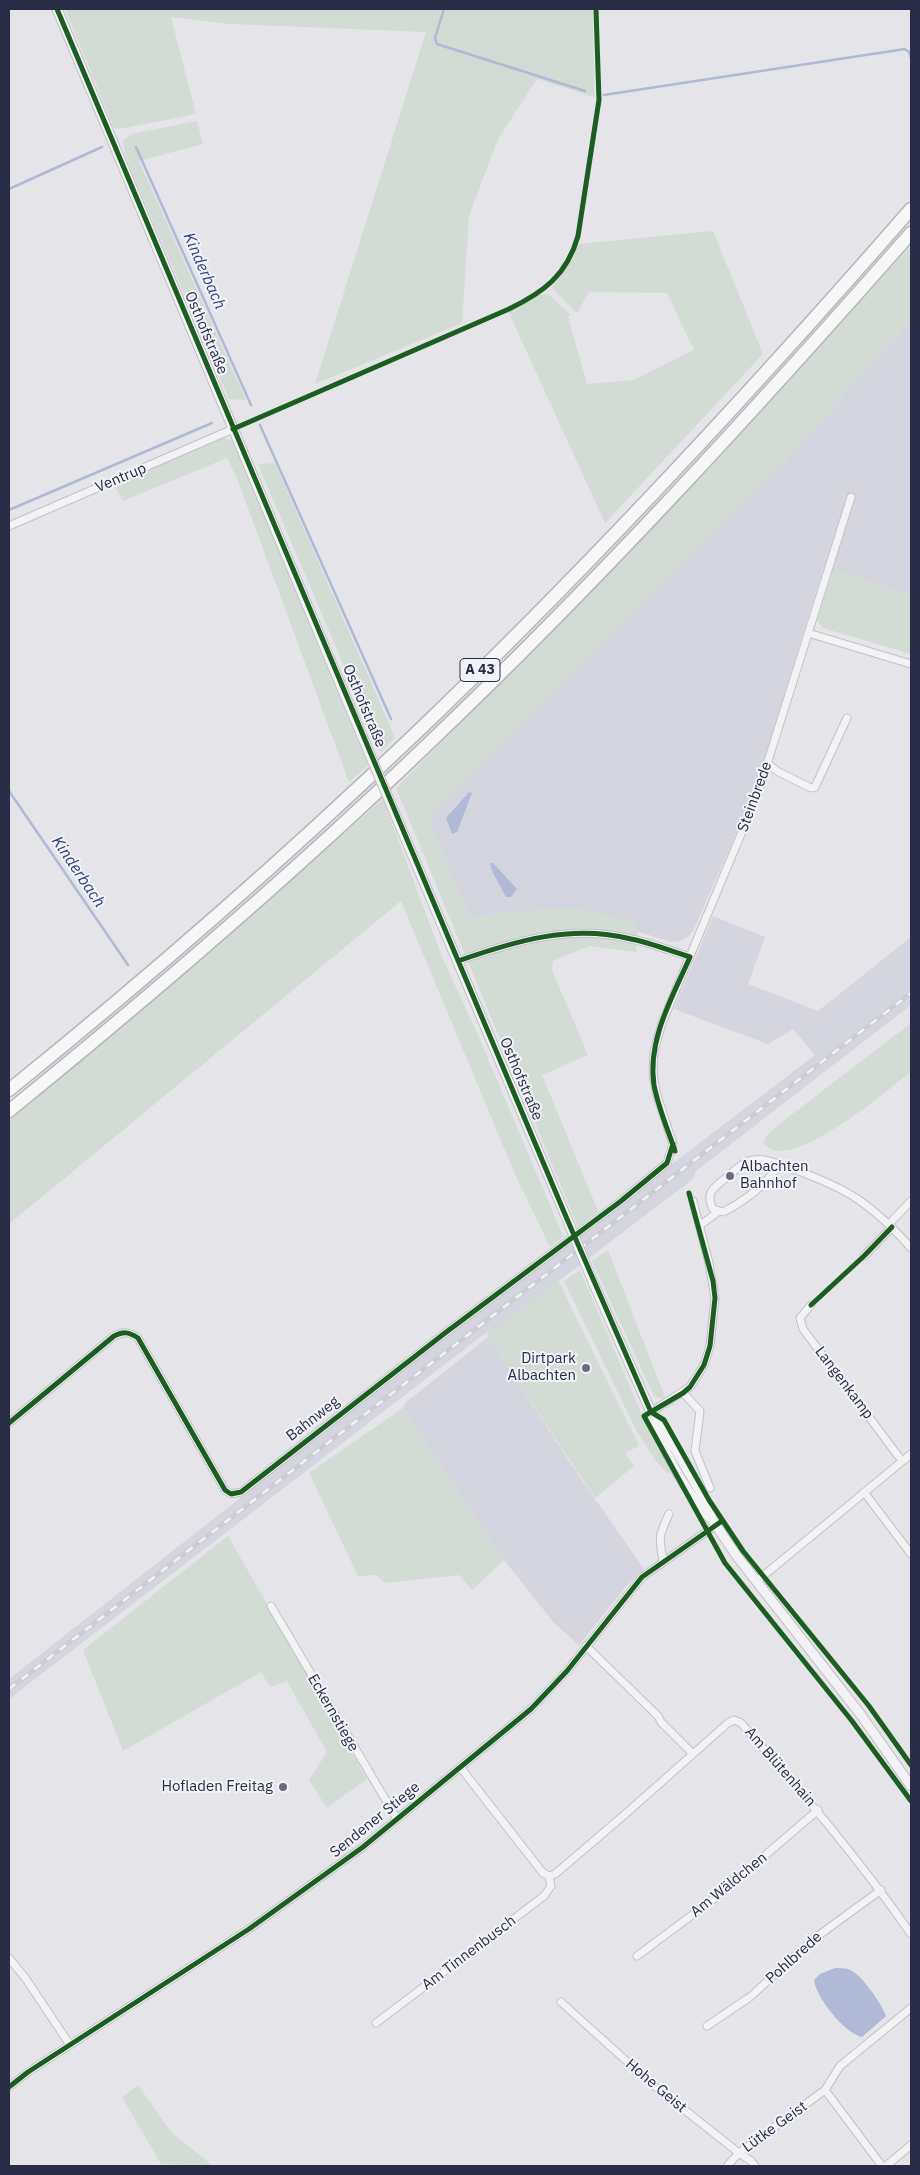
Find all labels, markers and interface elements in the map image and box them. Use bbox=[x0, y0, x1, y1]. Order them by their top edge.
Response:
water label: Kinderbach bbox=[179, 230, 229, 312]
street label: Osthofstraße bbox=[180, 289, 232, 377]
street label: Ventrup bbox=[93, 459, 149, 497]
road number: A 43 bbox=[460, 658, 500, 682]
street label: Osthofstraße bbox=[338, 662, 390, 750]
street label: Steinbrede bbox=[734, 759, 776, 835]
water label: Kinderbach bbox=[47, 833, 109, 911]
street label: Osthofstraße bbox=[495, 1035, 547, 1123]
place label: Albachten Bahnhof bbox=[740, 1158, 808, 1193]
marker: Albachten Bahnhof bbox=[724, 1170, 736, 1182]
street label: Langenkamp bbox=[811, 1343, 877, 1423]
place label: Dirtpark Albachten bbox=[508, 1350, 576, 1385]
marker: Dirtpark Albachten bbox=[580, 1362, 592, 1374]
street label: Bahnweg bbox=[283, 1393, 343, 1445]
street label: Eckernstiege bbox=[304, 1671, 362, 1755]
street label: Am Blütenhain bbox=[741, 1724, 819, 1810]
place label: Hofladen Freitag bbox=[161, 1778, 273, 1796]
street label: Sendener Stiege bbox=[327, 1778, 423, 1862]
marker: Hofladen Freitag bbox=[277, 1781, 289, 1793]
street label: Am Wäldchen bbox=[687, 1849, 771, 1921]
street label: Am Tinnenbusch bbox=[418, 1912, 520, 1994]
street label: Pohlbrede bbox=[762, 1928, 826, 1988]
street label: Hohe Geist bbox=[622, 2055, 690, 2117]
street label: Lütke Geist bbox=[739, 2098, 811, 2156]

